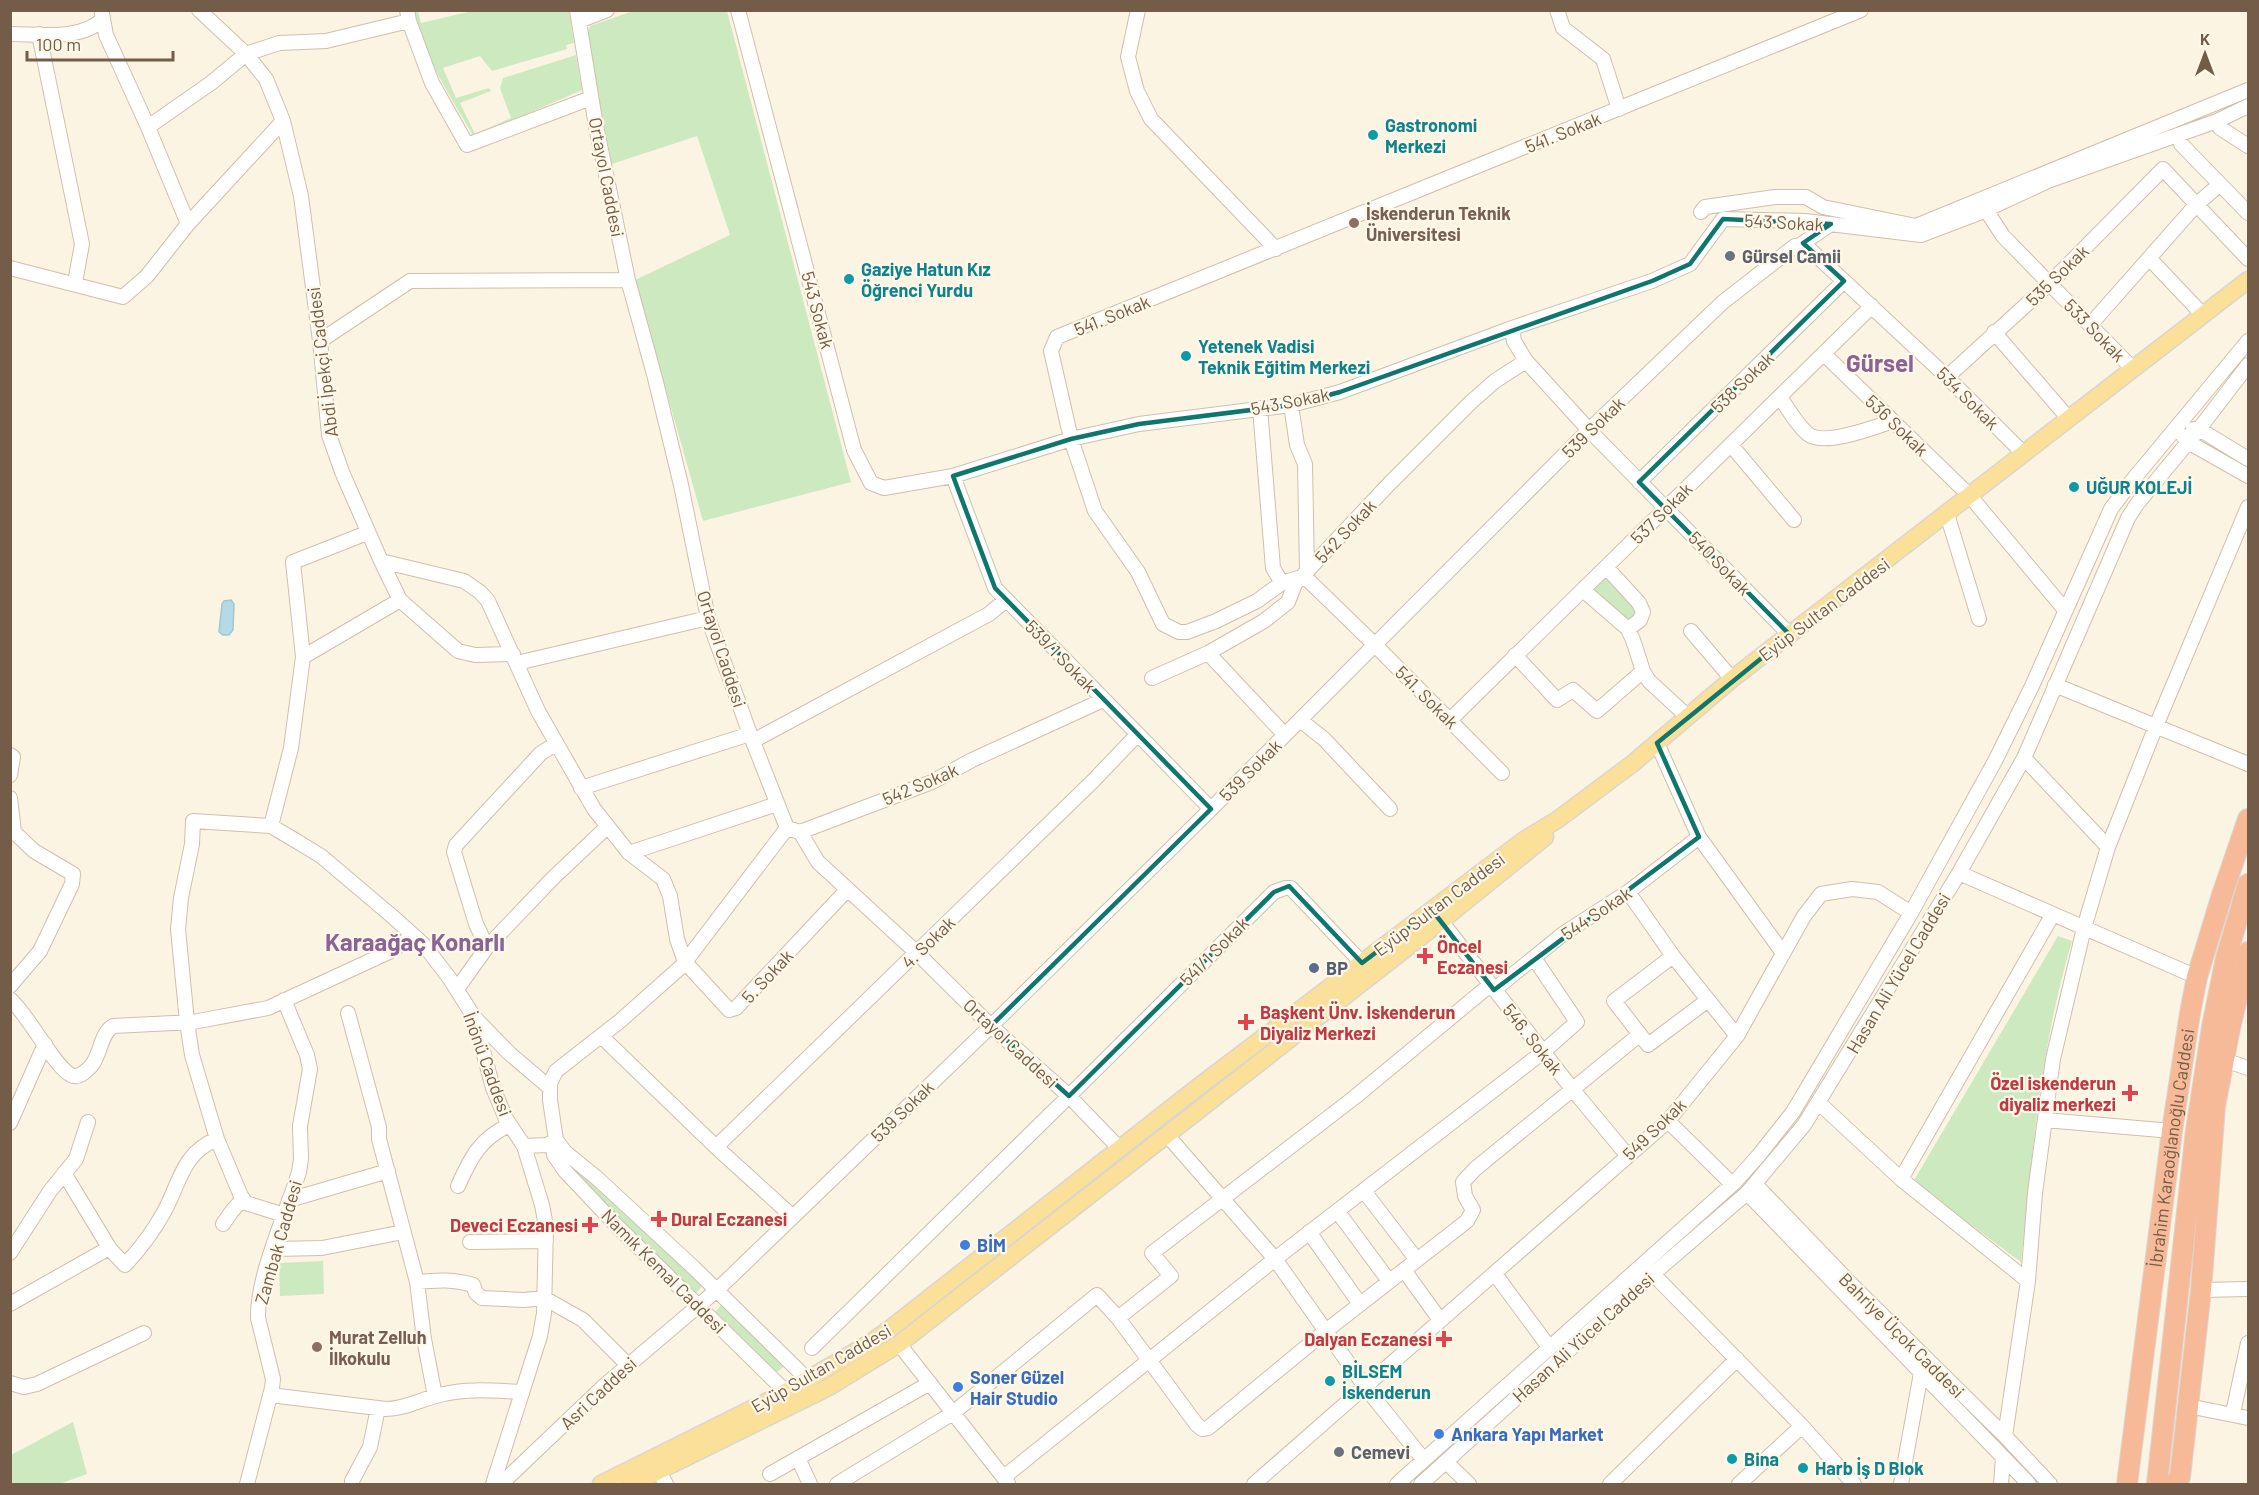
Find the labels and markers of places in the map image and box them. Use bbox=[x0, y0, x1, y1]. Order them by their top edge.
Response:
place label: Gastronomi Merkezi bbox=[1385, 114, 1477, 157]
marker: Gastronomi Merkezi bbox=[1366, 128, 1380, 142]
place label: İskenderun Teknik Üniversitesi bbox=[1366, 202, 1511, 245]
marker: İskenderun Teknik Üniversitesi bbox=[1347, 216, 1361, 230]
place label: Gürsel Camii bbox=[1742, 245, 1841, 267]
marker: Gürsel Camii bbox=[1723, 249, 1737, 263]
place label: Gaziye Hatun Kız Öğrenci Yurdu bbox=[861, 258, 991, 301]
marker: Gaziye Hatun Kız Öğrenci Yurdu bbox=[842, 272, 856, 286]
place label: Yetenek Vadisi Teknik Eğitim Merkezi bbox=[1198, 335, 1370, 378]
marker: Yetenek Vadisi Teknik Eğitim Merkezi bbox=[1179, 349, 1193, 363]
place label: UĞUR KOLEJİ bbox=[2086, 476, 2192, 498]
marker: UĞUR KOLEJİ bbox=[2067, 480, 2081, 494]
place label: Öncel Eczanesi bbox=[1437, 935, 1508, 978]
marker: Öncel Eczanesi bbox=[1418, 949, 1432, 963]
place label: BP bbox=[1326, 957, 1348, 979]
marker: BP bbox=[1307, 961, 1321, 975]
place label: Başkent Ünv. İskenderun Diyaliz Merkezi bbox=[1260, 1001, 1455, 1044]
marker: Başkent Ünv. İskenderun Diyaliz Merkezi bbox=[1237, 1013, 1255, 1031]
place label: Özel iskenderun diyaliz merkezi bbox=[1990, 1072, 2116, 1115]
marker: Özel iskenderun diyaliz merkezi bbox=[2121, 1084, 2139, 1102]
place label: Dural Eczanesi bbox=[671, 1208, 787, 1230]
marker: Dural Eczanesi bbox=[652, 1212, 666, 1226]
place label: Deveci Eczanesi bbox=[450, 1214, 578, 1236]
marker: Deveci Eczanesi bbox=[583, 1218, 597, 1232]
place label: BİM bbox=[977, 1234, 1006, 1256]
marker: BİM bbox=[958, 1238, 972, 1252]
place label: Murat Zelluh İlkokulu bbox=[329, 1326, 427, 1369]
place label: Dalyan Eczanesi bbox=[1304, 1328, 1432, 1350]
marker: Dalyan Eczanesi bbox=[1437, 1332, 1451, 1346]
marker: Murat Zelluh İlkokulu bbox=[310, 1340, 324, 1354]
place label: BİLSEM İskenderun bbox=[1342, 1360, 1431, 1403]
place label: Soner Güzel Hair Studio bbox=[970, 1366, 1064, 1409]
marker: BİLSEM İskenderun bbox=[1323, 1374, 1337, 1388]
marker: Soner Güzel Hair Studio bbox=[951, 1380, 965, 1394]
place label: Ankara Yapı Market bbox=[1451, 1423, 1604, 1445]
marker: Ankara Yapı Market bbox=[1432, 1427, 1446, 1441]
place label: Cemevi bbox=[1351, 1441, 1410, 1463]
marker: Cemevi bbox=[1332, 1445, 1346, 1459]
place label: Bina bbox=[1744, 1448, 1779, 1470]
marker: Bina bbox=[1725, 1452, 1739, 1466]
place label: Harb İş D Blok bbox=[1815, 1457, 1924, 1479]
marker: Harb İş D Blok bbox=[1796, 1461, 1810, 1475]

